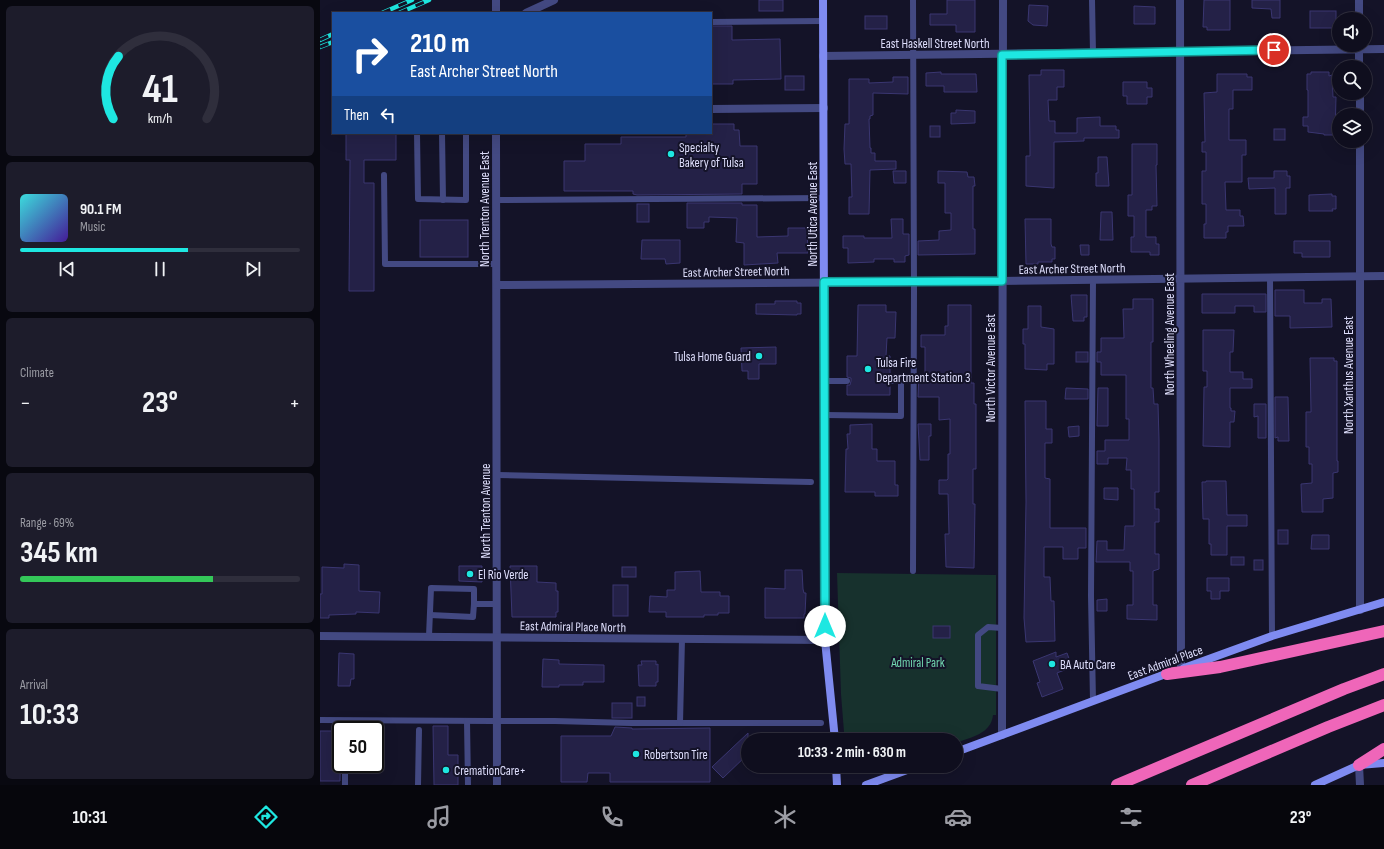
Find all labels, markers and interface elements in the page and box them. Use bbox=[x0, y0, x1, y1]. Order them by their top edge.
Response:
map controls bbox=[1332, 12, 1372, 148]
button: sound bbox=[1332, 12, 1372, 52]
text: 210 m bbox=[410, 27, 470, 60]
icon: right bbox=[344, 28, 396, 80]
pin bbox=[1257, 33, 1291, 67]
street label: East Haskell Street North bbox=[881, 36, 989, 52]
icon: arrive bbox=[1263, 39, 1285, 61]
button: search bbox=[1332, 60, 1372, 100]
text: East Archer Street North bbox=[410, 61, 558, 82]
text: 41 bbox=[142, 65, 178, 114]
icon: left bbox=[377, 104, 399, 126]
text: Then bbox=[344, 106, 369, 125]
button: layers bbox=[1332, 108, 1372, 148]
text: km/h bbox=[148, 109, 172, 126]
place label: Specialty Bakery of Tulsa bbox=[679, 140, 744, 171]
marker: Specialty Bakery of Tulsa bbox=[666, 149, 676, 159]
street label: North Trenton Avenue East bbox=[477, 151, 493, 267]
street label: North Utica Avenue East bbox=[805, 161, 821, 267]
text: 90.1 FM bbox=[80, 200, 121, 219]
text: Music bbox=[80, 219, 105, 235]
icon: previous bbox=[56, 258, 78, 280]
icon: pause bbox=[149, 258, 171, 280]
icon: next bbox=[242, 258, 264, 280]
street label: East Archer Street North bbox=[1018, 260, 1126, 278]
street label: East Archer Street North bbox=[682, 263, 790, 281]
street label: North Wheeling Avenue East bbox=[1162, 273, 1178, 395]
street label: North Victor Avenue East bbox=[983, 314, 999, 422]
street label: North Xanthus Avenue East bbox=[1341, 316, 1357, 434]
place label: Tulsa Home Guard bbox=[674, 349, 751, 365]
marker: Tulsa Home Guard bbox=[754, 351, 764, 361]
place label: Tulsa Fire Department Station 3 bbox=[876, 355, 970, 386]
marker: Tulsa Fire Department Station 3 bbox=[863, 364, 873, 374]
text: Climate bbox=[20, 365, 54, 381]
text: 23° bbox=[142, 385, 178, 421]
text: − bbox=[20, 390, 31, 417]
text: + bbox=[289, 390, 300, 417]
street label: North Trenton Avenue bbox=[478, 464, 494, 558]
text: Range · 69% bbox=[20, 515, 74, 531]
text: 345 km bbox=[20, 535, 98, 571]
place label: El Rio Verde bbox=[478, 567, 529, 583]
marker: El Rio Verde bbox=[465, 569, 475, 579]
position arrow bbox=[804, 605, 846, 647]
street label: East Admiral Place North bbox=[520, 618, 626, 636]
street label: East Admiral Place bbox=[1126, 642, 1205, 684]
park label: Admiral Park bbox=[890, 655, 945, 671]
place label: BA Auto Care bbox=[1060, 657, 1116, 673]
marker: BA Auto Care bbox=[1047, 659, 1057, 669]
text: Arrival bbox=[20, 677, 48, 693]
text: 10:33 bbox=[20, 697, 79, 733]
speed limit sign: 50 bbox=[332, 721, 384, 773]
text: 10:33 · 2 min · 630 m bbox=[798, 743, 906, 762]
place label: Robertson Tire bbox=[644, 747, 708, 763]
marker: Robertson Tire bbox=[631, 749, 641, 759]
place label: CremationCare+ bbox=[454, 763, 526, 779]
marker: CremationCare+ bbox=[441, 765, 451, 775]
icon: directions bbox=[252, 803, 280, 831]
icon: music bbox=[425, 803, 453, 831]
icon: phone bbox=[598, 803, 626, 831]
icon: climate bbox=[771, 803, 799, 831]
icon: car bbox=[944, 803, 972, 831]
icon: filters bbox=[1117, 803, 1145, 831]
text: 10:31 bbox=[72, 807, 107, 828]
text: 23° bbox=[1290, 807, 1311, 828]

